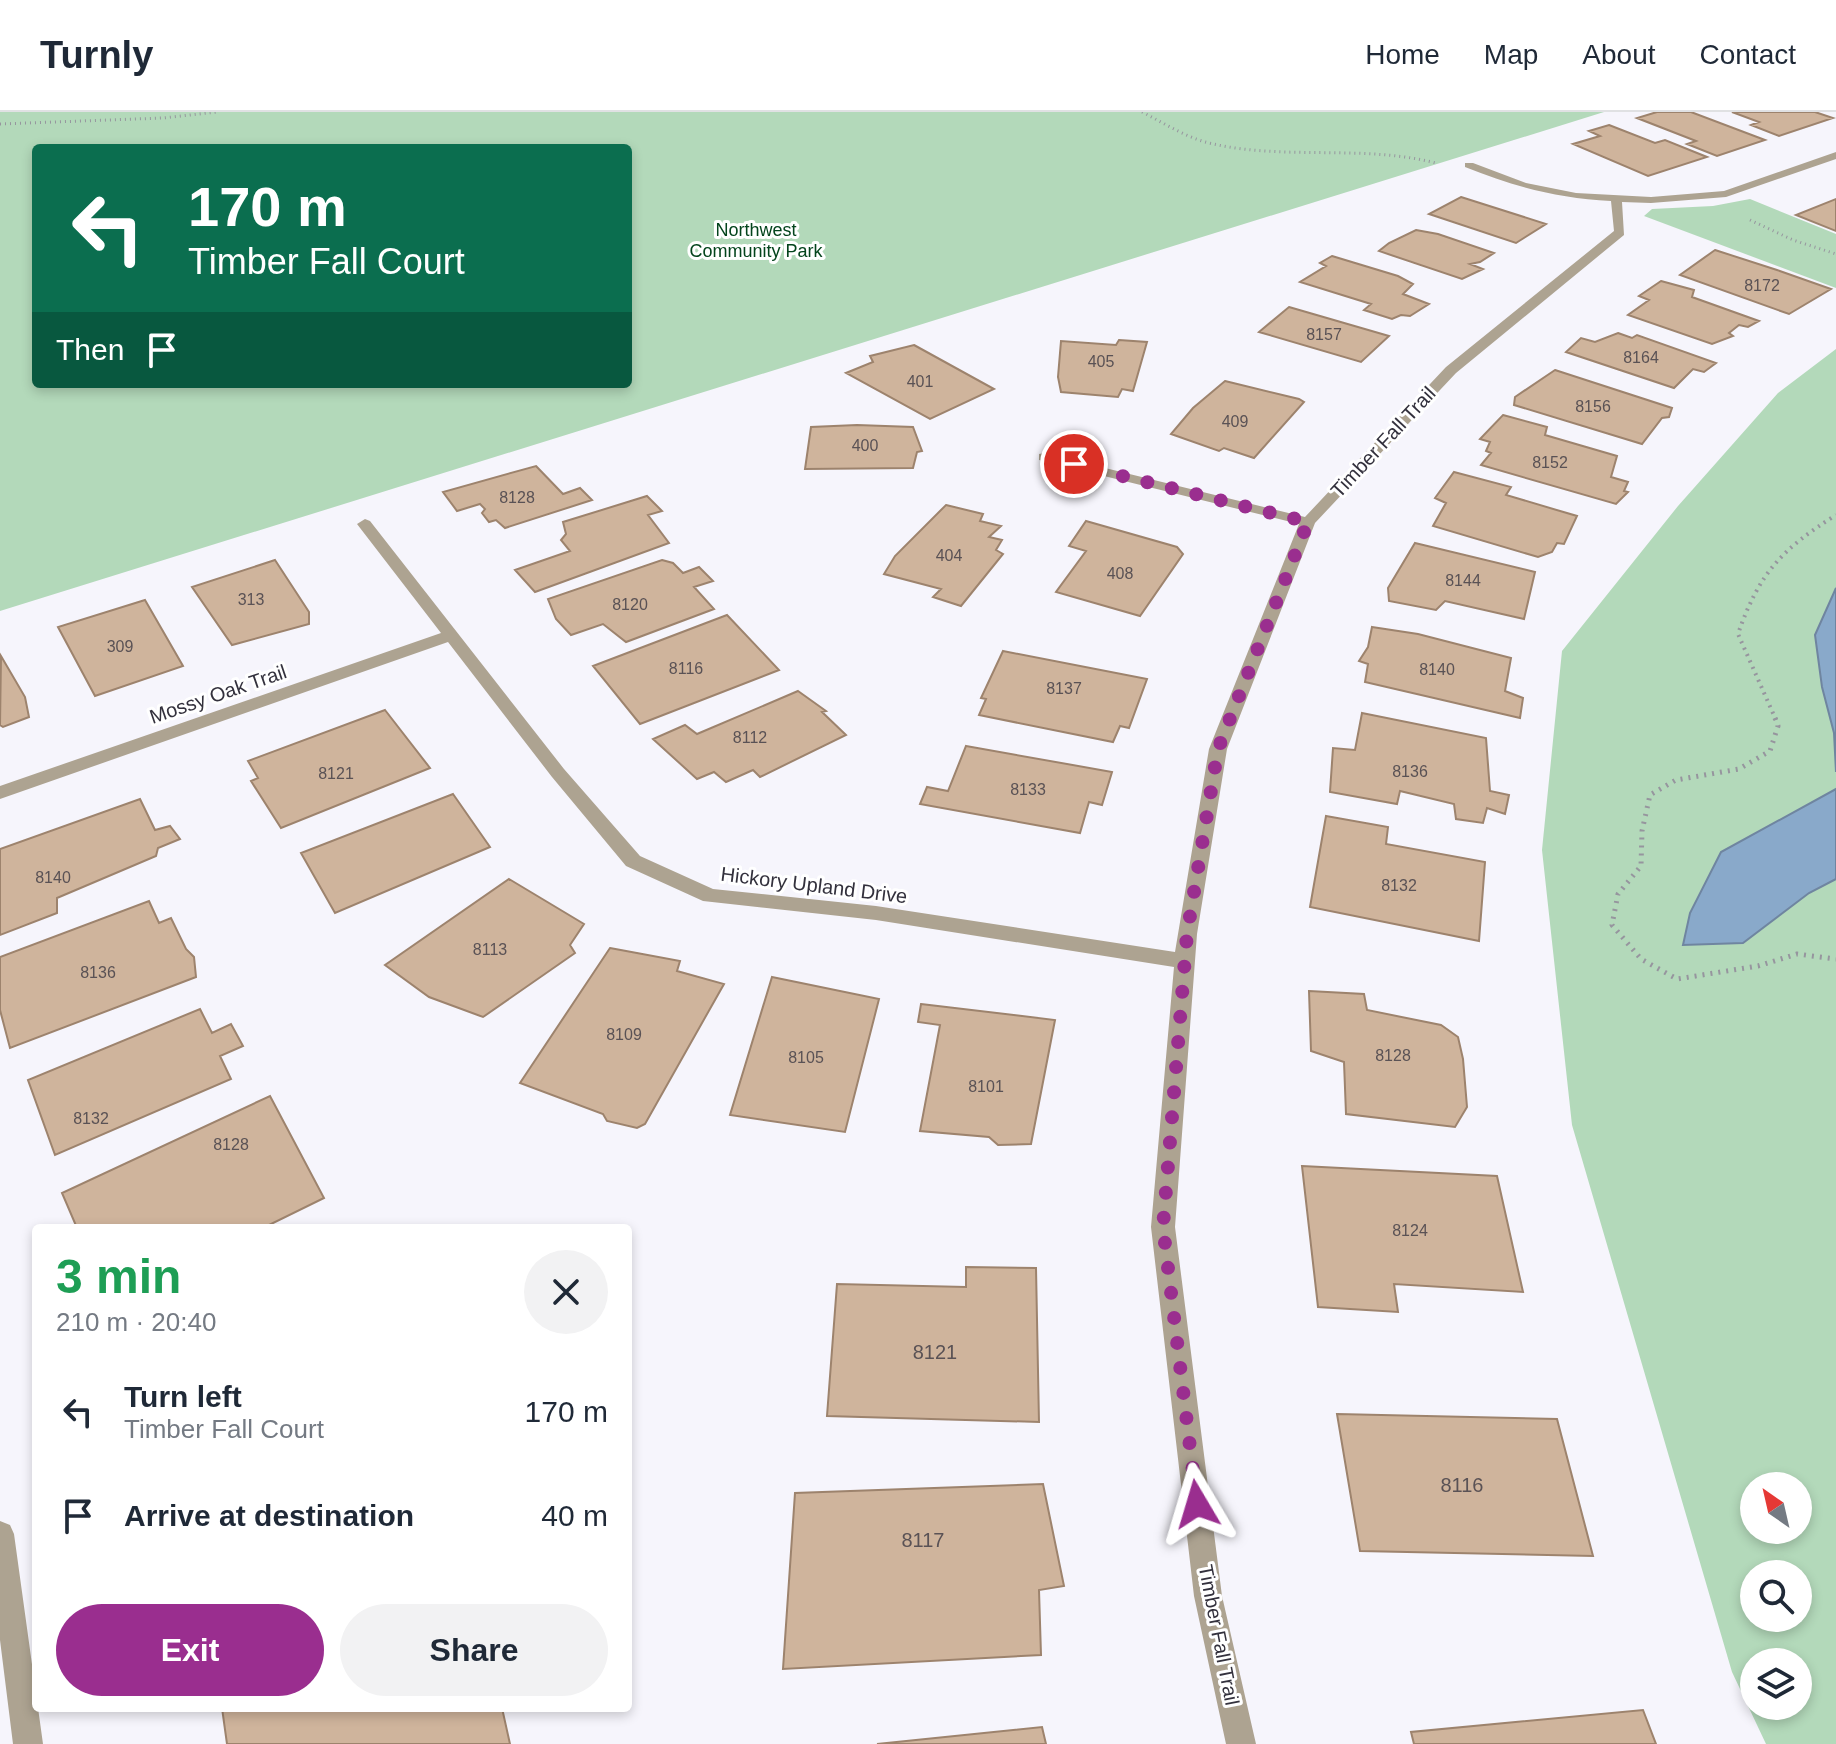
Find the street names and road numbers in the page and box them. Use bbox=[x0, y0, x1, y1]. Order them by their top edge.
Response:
street label: Timber Fall Trail bbox=[1326, 382, 1440, 502]
street label: Mossy Oak Trail bbox=[147, 660, 289, 728]
street label: Hickory Upland Drive bbox=[719, 863, 909, 907]
street label: Timber Fall Trail bbox=[1195, 1563, 1243, 1707]

